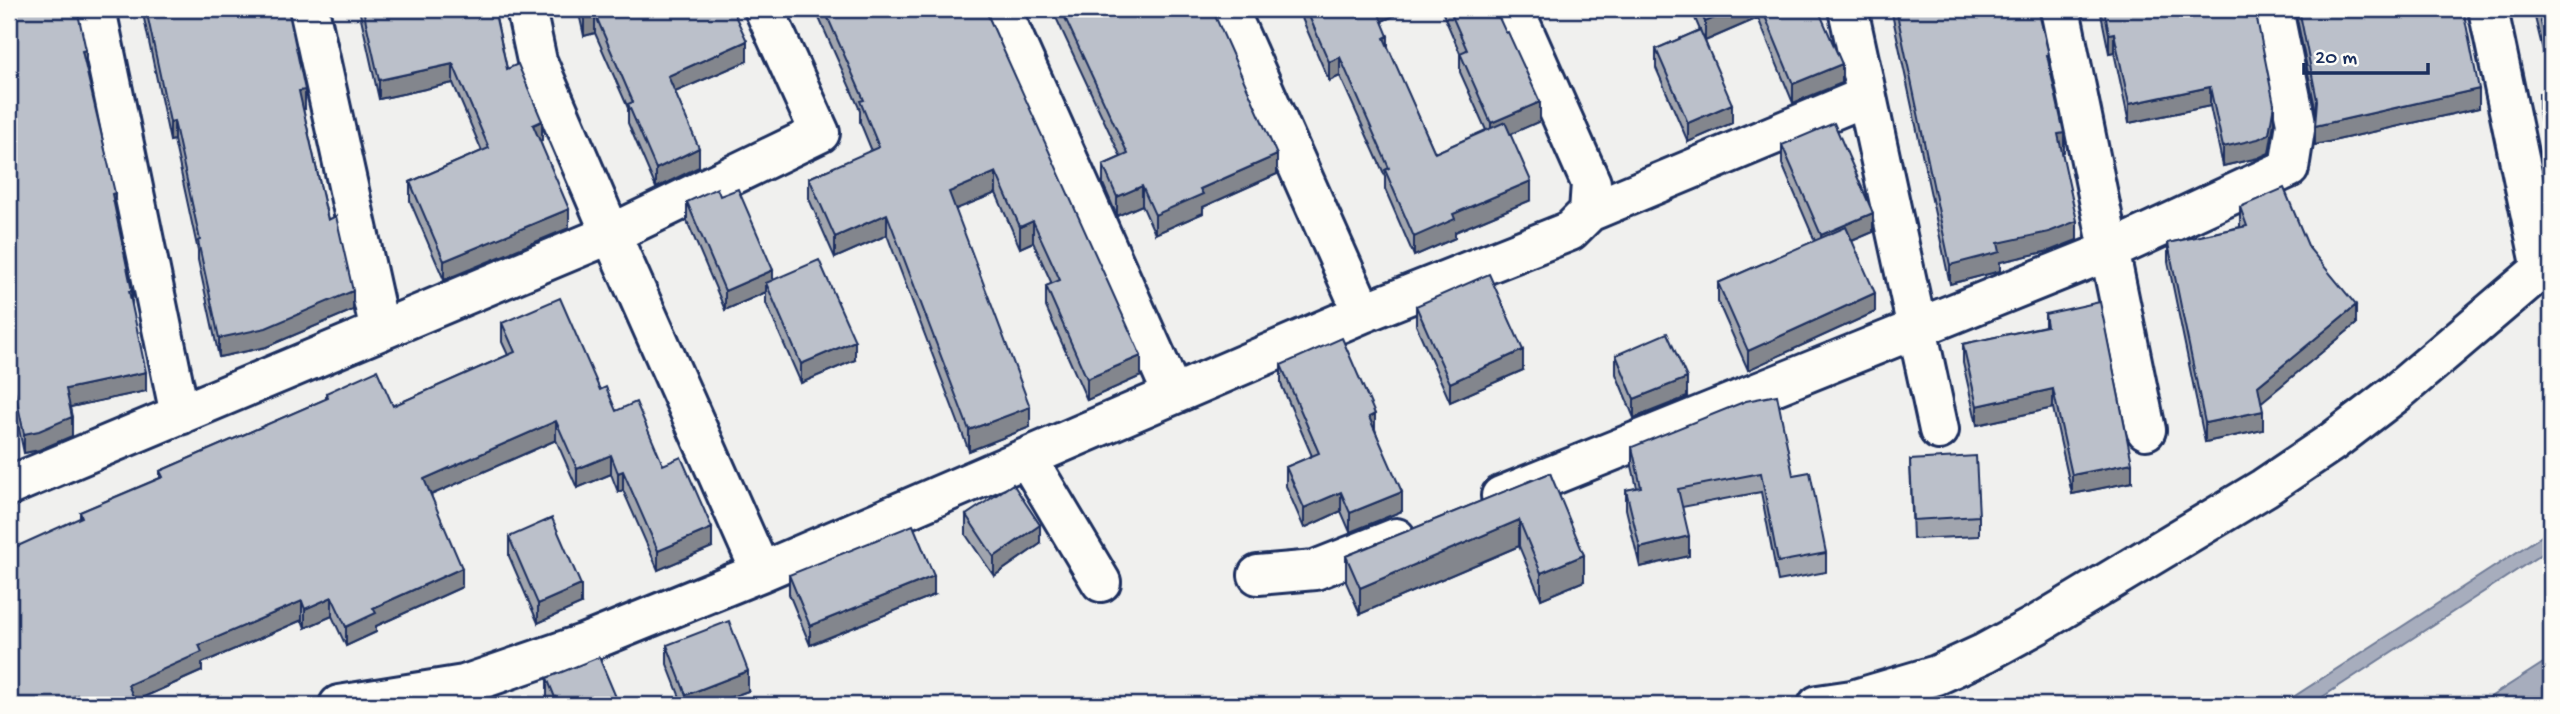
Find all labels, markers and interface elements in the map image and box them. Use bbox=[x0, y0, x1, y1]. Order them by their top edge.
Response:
scale bar bbox=[2304, 32, 2429, 76]
text: 20 m bbox=[2315, 47, 2357, 72]

